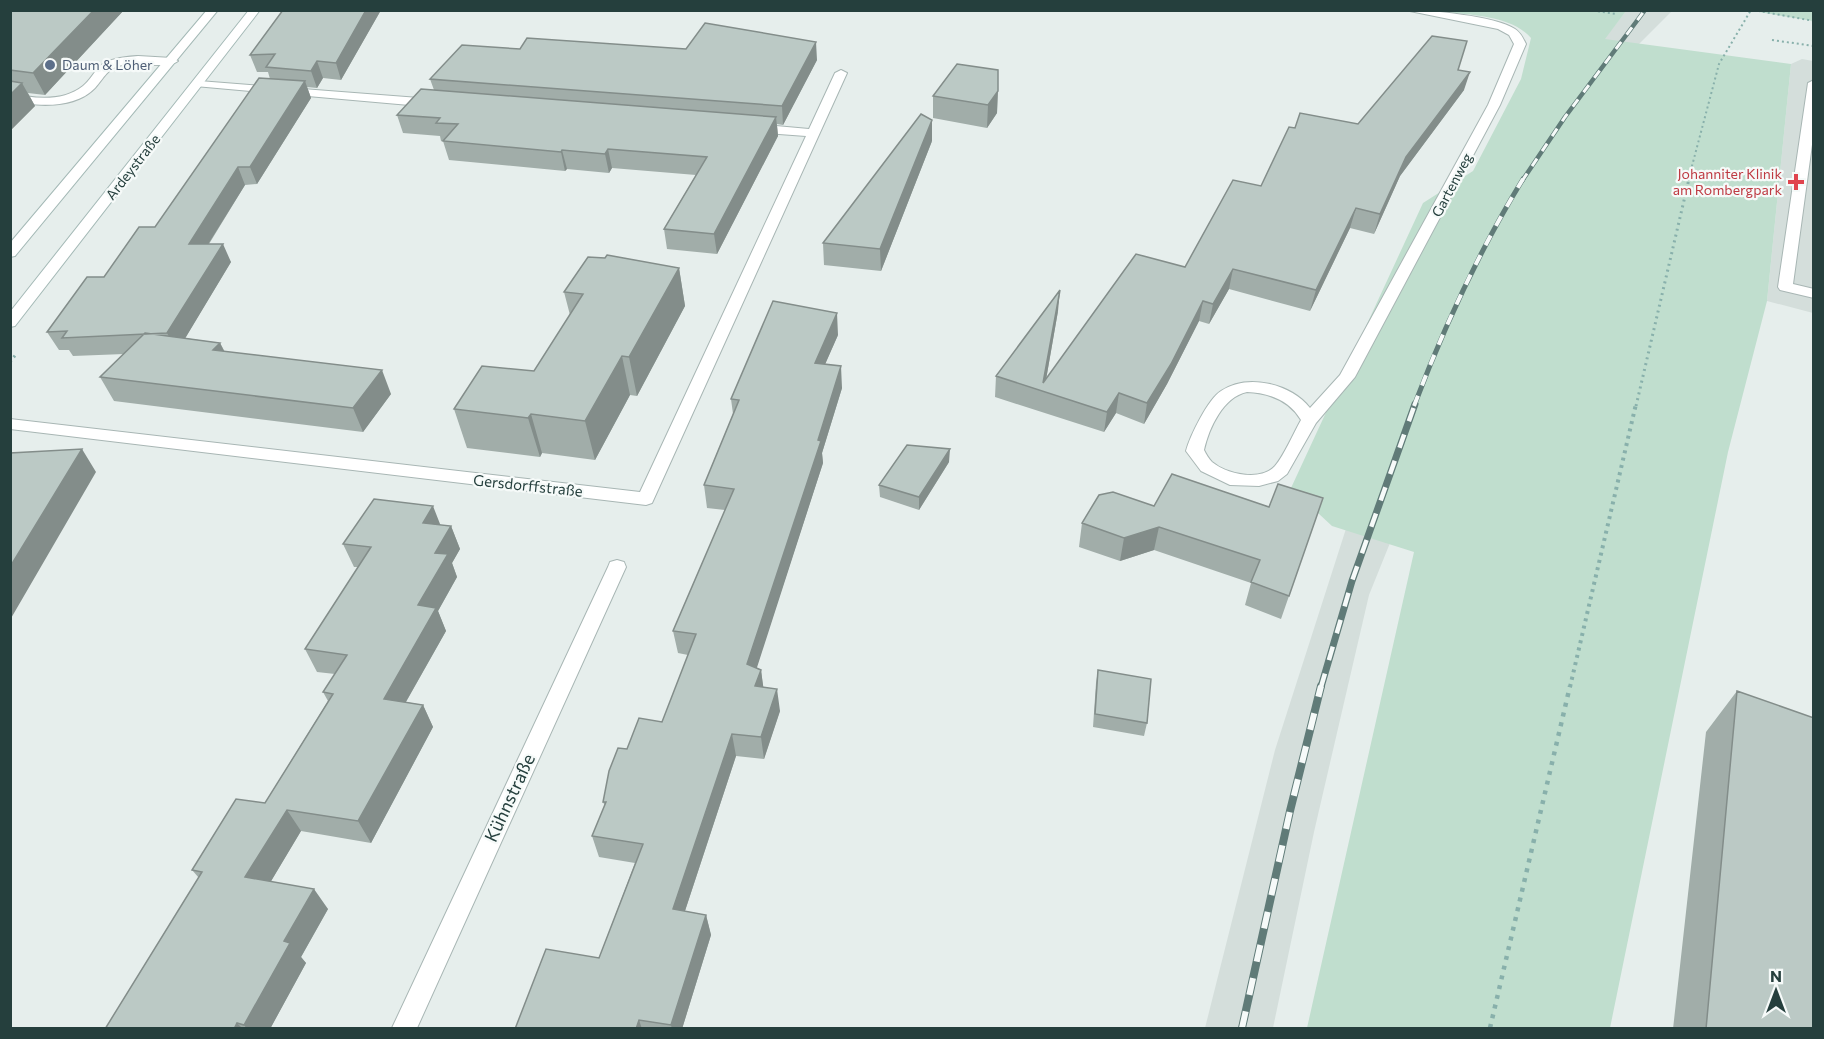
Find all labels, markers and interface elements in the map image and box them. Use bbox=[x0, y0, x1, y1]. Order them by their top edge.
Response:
place label: Daum & Löher bbox=[62, 56, 153, 73]
marker: Daum & Löher bbox=[43, 58, 57, 72]
street label: Ardeystraße bbox=[102, 131, 163, 203]
street label: Gartenweg bbox=[1428, 150, 1476, 220]
place label: Johanniter Klinik am Rombergpark bbox=[1673, 165, 1782, 198]
marker: Johanniter Klinik am Rombergpark bbox=[1787, 173, 1805, 191]
street label: Gersdorffstraße bbox=[472, 470, 584, 500]
street label: Kühnstraße bbox=[479, 750, 539, 845]
north arrow bbox=[1746, 961, 1806, 1021]
text: N bbox=[1770, 966, 1782, 985]

